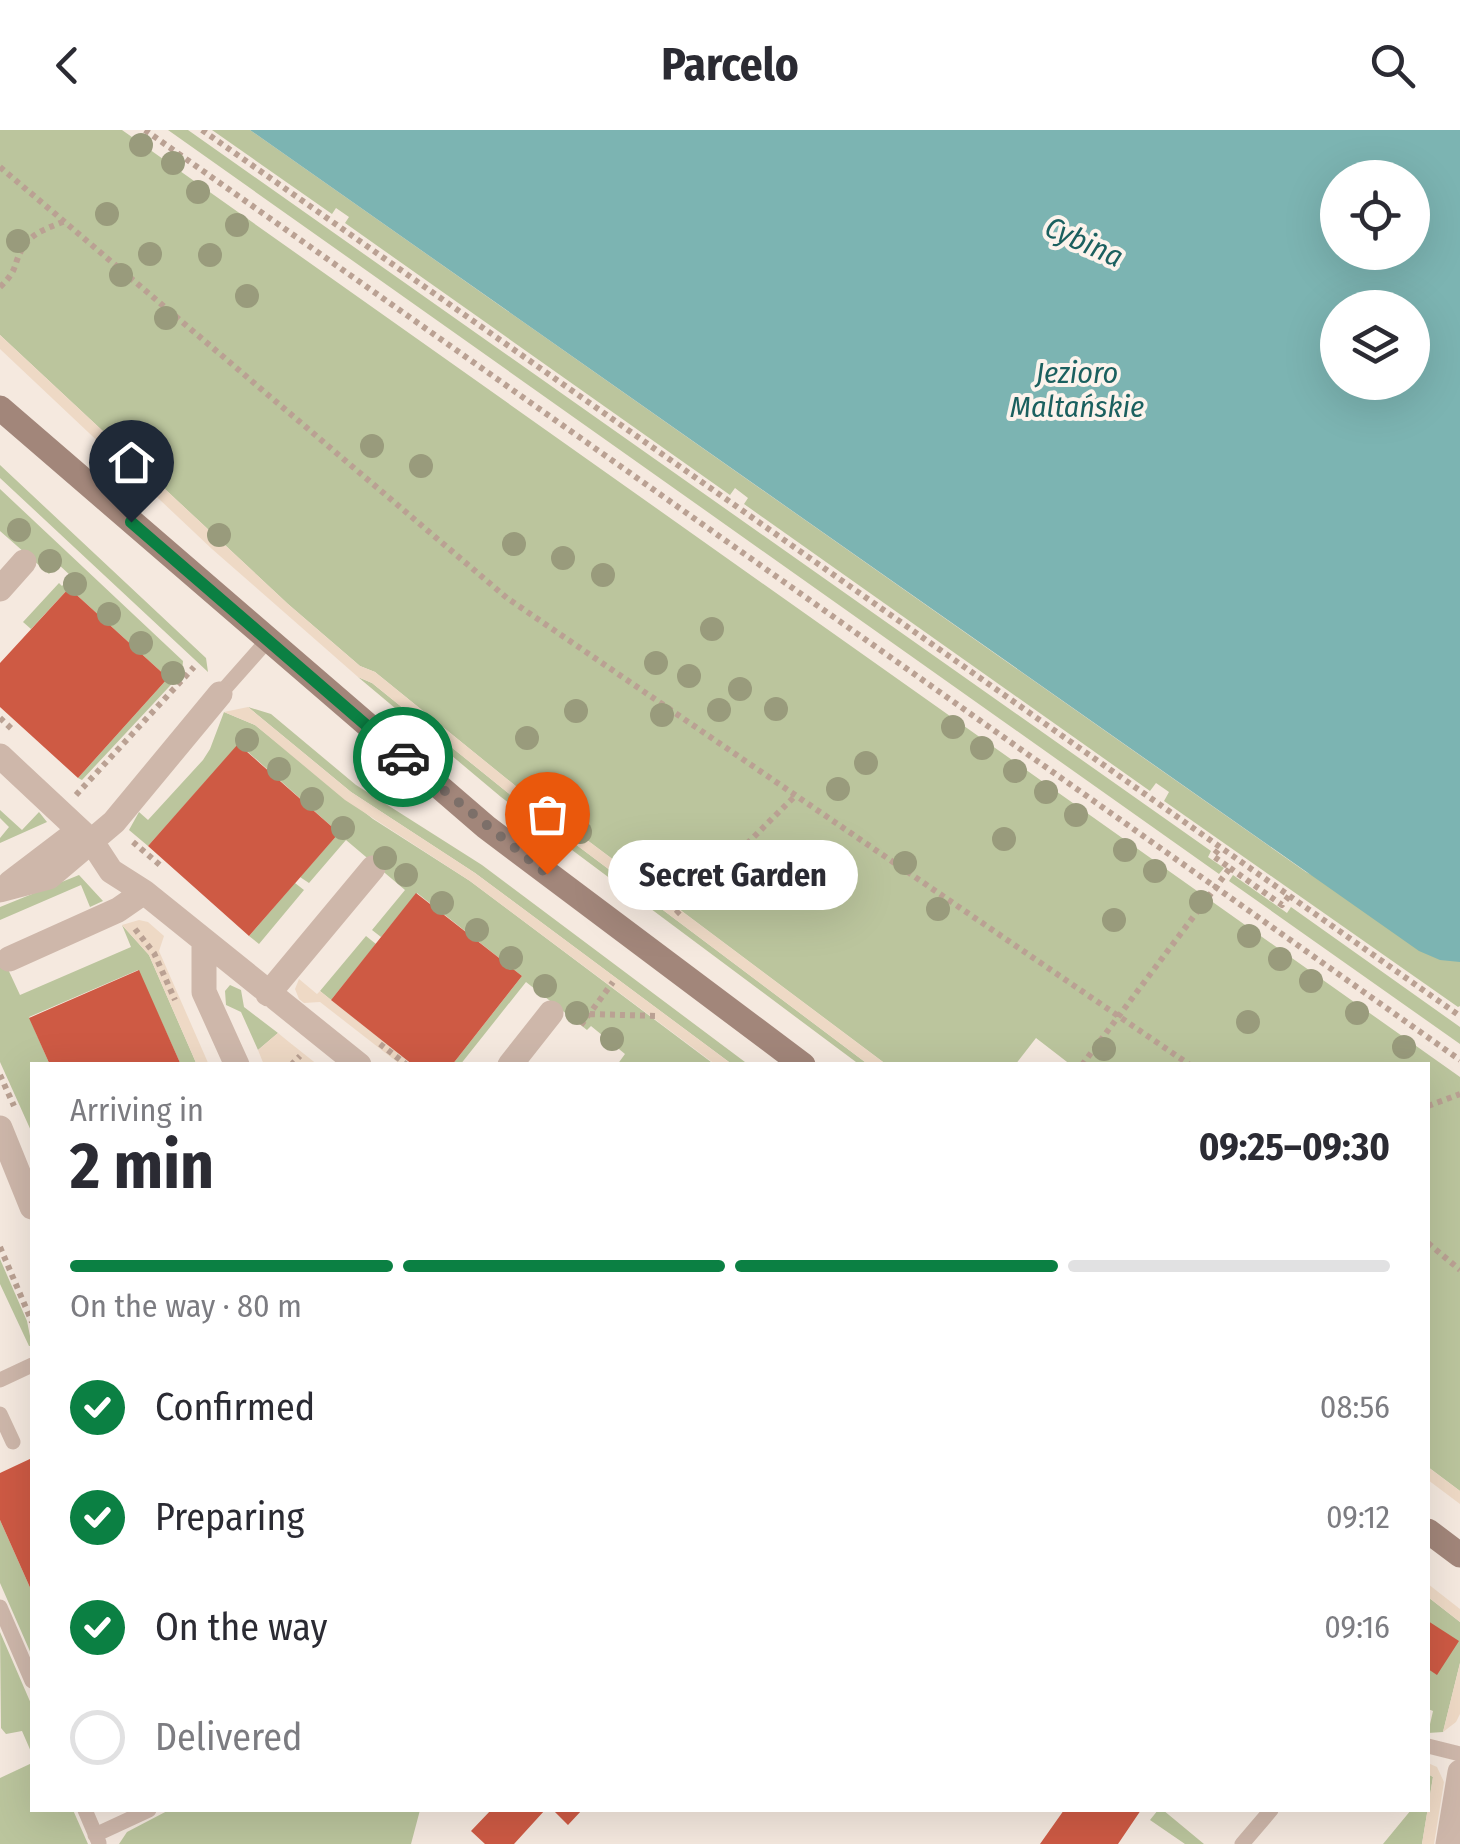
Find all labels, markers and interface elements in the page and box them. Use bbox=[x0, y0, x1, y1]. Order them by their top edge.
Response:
icon: back bbox=[40, 38, 95, 93]
text: Parcelo bbox=[661, 38, 799, 92]
icon: search bbox=[1365, 38, 1420, 93]
map controls bbox=[1320, 160, 1430, 400]
button: locate bbox=[1320, 160, 1430, 270]
water label: Cybina bbox=[1039, 209, 1129, 275]
button: layers bbox=[1320, 290, 1430, 400]
water label: Jezioro Maltańskie bbox=[1010, 355, 1144, 425]
pin bbox=[89, 420, 174, 523]
icon: home bbox=[104, 435, 159, 490]
courier bbox=[353, 707, 453, 807]
icon: car bbox=[376, 730, 431, 785]
pin bbox=[505, 772, 590, 875]
icon: bag bbox=[520, 787, 575, 842]
callout: Secret Garden bbox=[607, 839, 857, 909]
text: Secret Garden bbox=[639, 856, 827, 894]
text: Arriving in bbox=[70, 1091, 204, 1129]
text: 09:25–09:30 bbox=[1199, 1124, 1390, 1170]
text: 2 min bbox=[70, 1127, 214, 1205]
text: On the way · 80 m bbox=[70, 1287, 302, 1325]
icon: check bbox=[70, 1380, 125, 1435]
text: Confirmed bbox=[155, 1384, 315, 1430]
text: 08:56 bbox=[1320, 1388, 1390, 1426]
icon: check bbox=[70, 1490, 125, 1545]
text: Preparing bbox=[155, 1494, 304, 1540]
text: 09:12 bbox=[1326, 1498, 1390, 1536]
icon: check bbox=[70, 1600, 125, 1655]
text: On the way bbox=[155, 1604, 327, 1650]
text: 09:16 bbox=[1324, 1608, 1390, 1646]
text: Delivered bbox=[155, 1714, 302, 1760]

